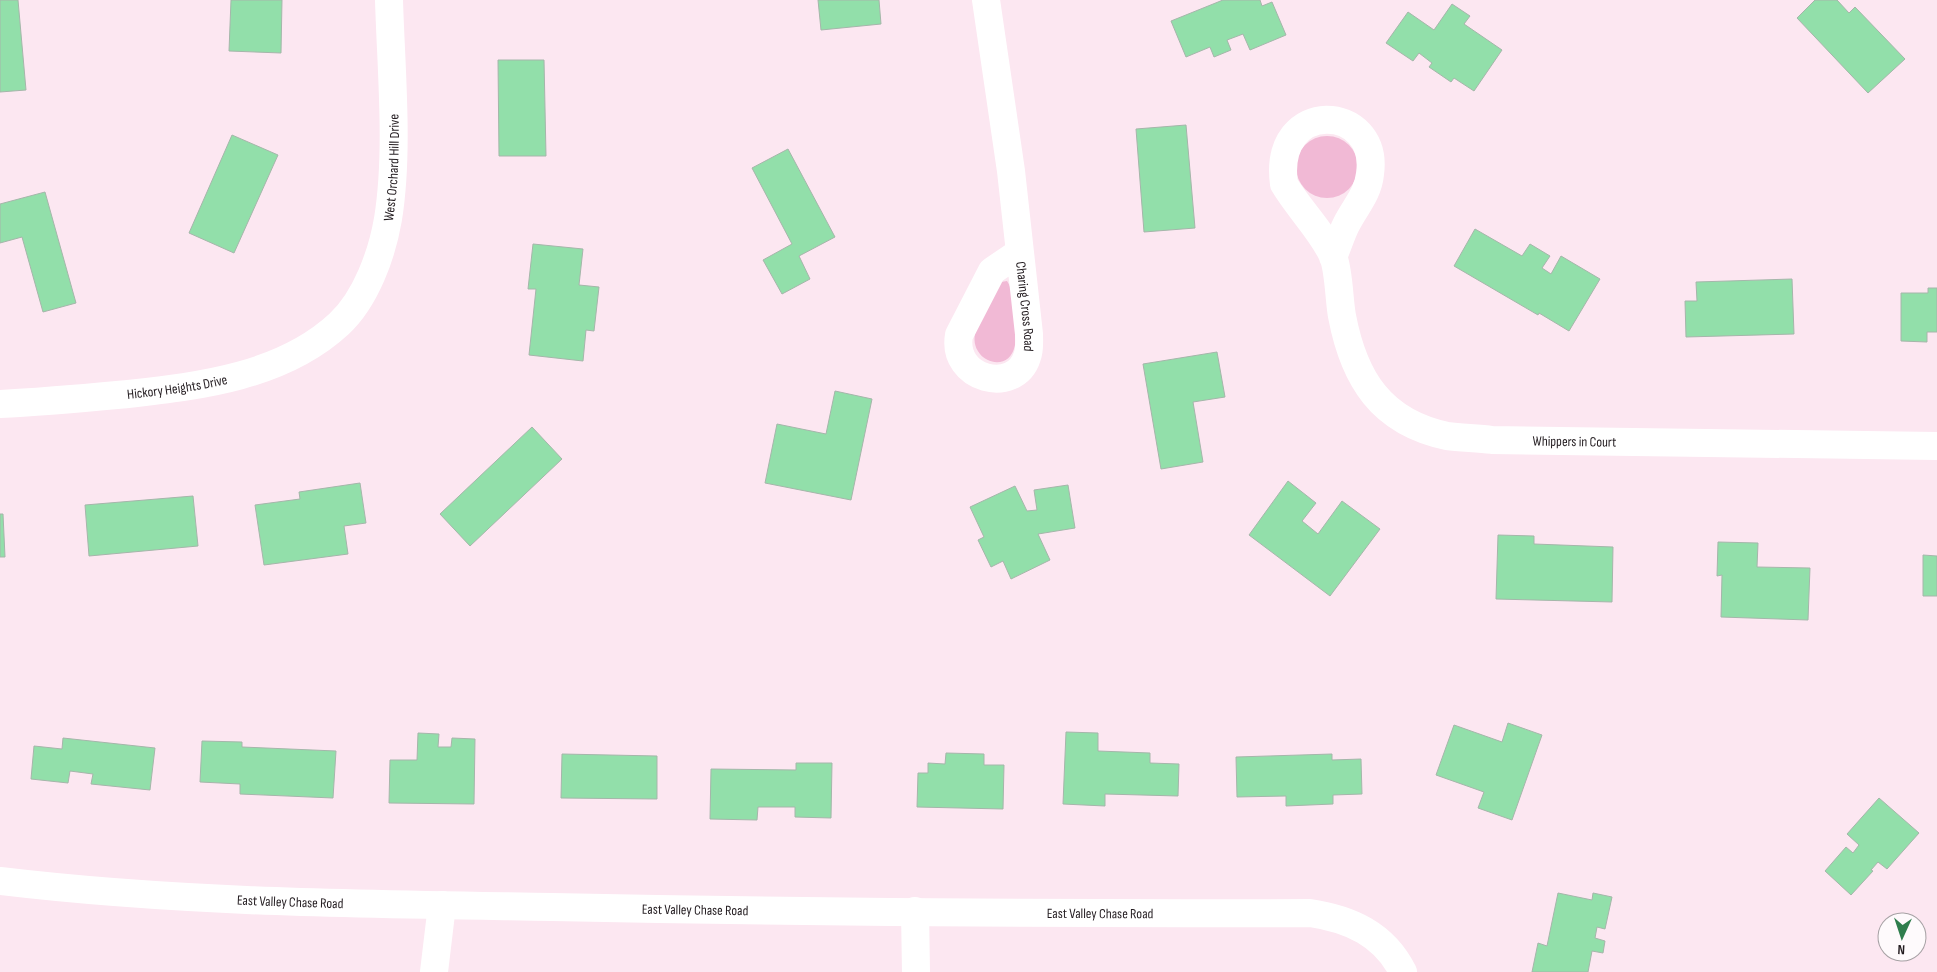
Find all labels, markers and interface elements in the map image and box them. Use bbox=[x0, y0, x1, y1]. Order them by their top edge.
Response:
street label: West Orchard Hill Drive bbox=[380, 114, 403, 222]
street label: Charing Cross Road bbox=[1012, 261, 1037, 352]
street label: Hickory Heights Drive bbox=[126, 371, 229, 403]
street label: Whippers in Court bbox=[1533, 433, 1616, 451]
street label: East Valley Chase Road bbox=[237, 892, 344, 912]
street label: East Valley Chase Road bbox=[642, 901, 749, 919]
street label: East Valley Chase Road bbox=[1047, 905, 1154, 922]
north arrow bbox=[1877, 912, 1927, 962]
text: N bbox=[1897, 941, 1906, 958]

